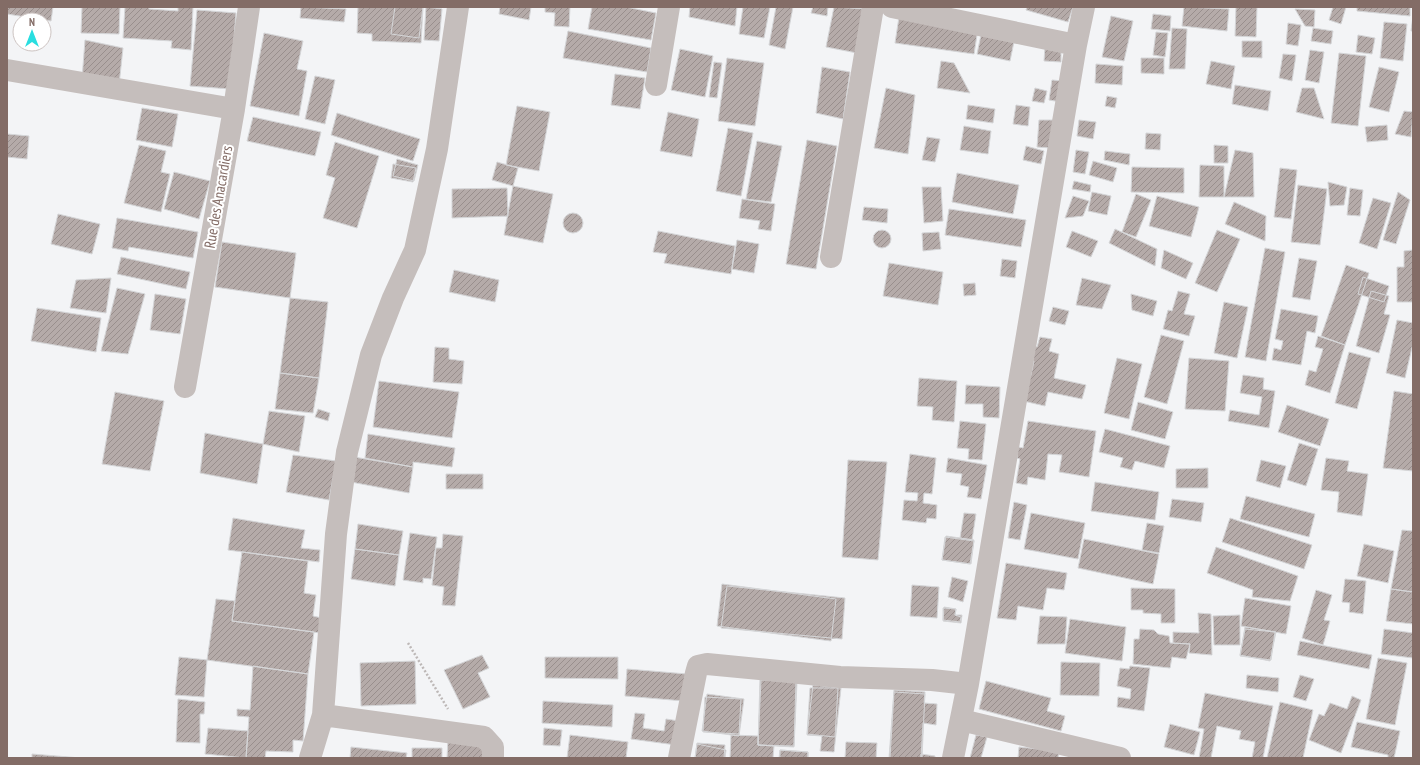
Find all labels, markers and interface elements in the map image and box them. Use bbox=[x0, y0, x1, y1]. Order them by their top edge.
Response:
north arrow bbox=[12, 12, 52, 52]
text: N bbox=[29, 15, 35, 29]
street label: Rue des Anacardiers bbox=[200, 144, 236, 250]

